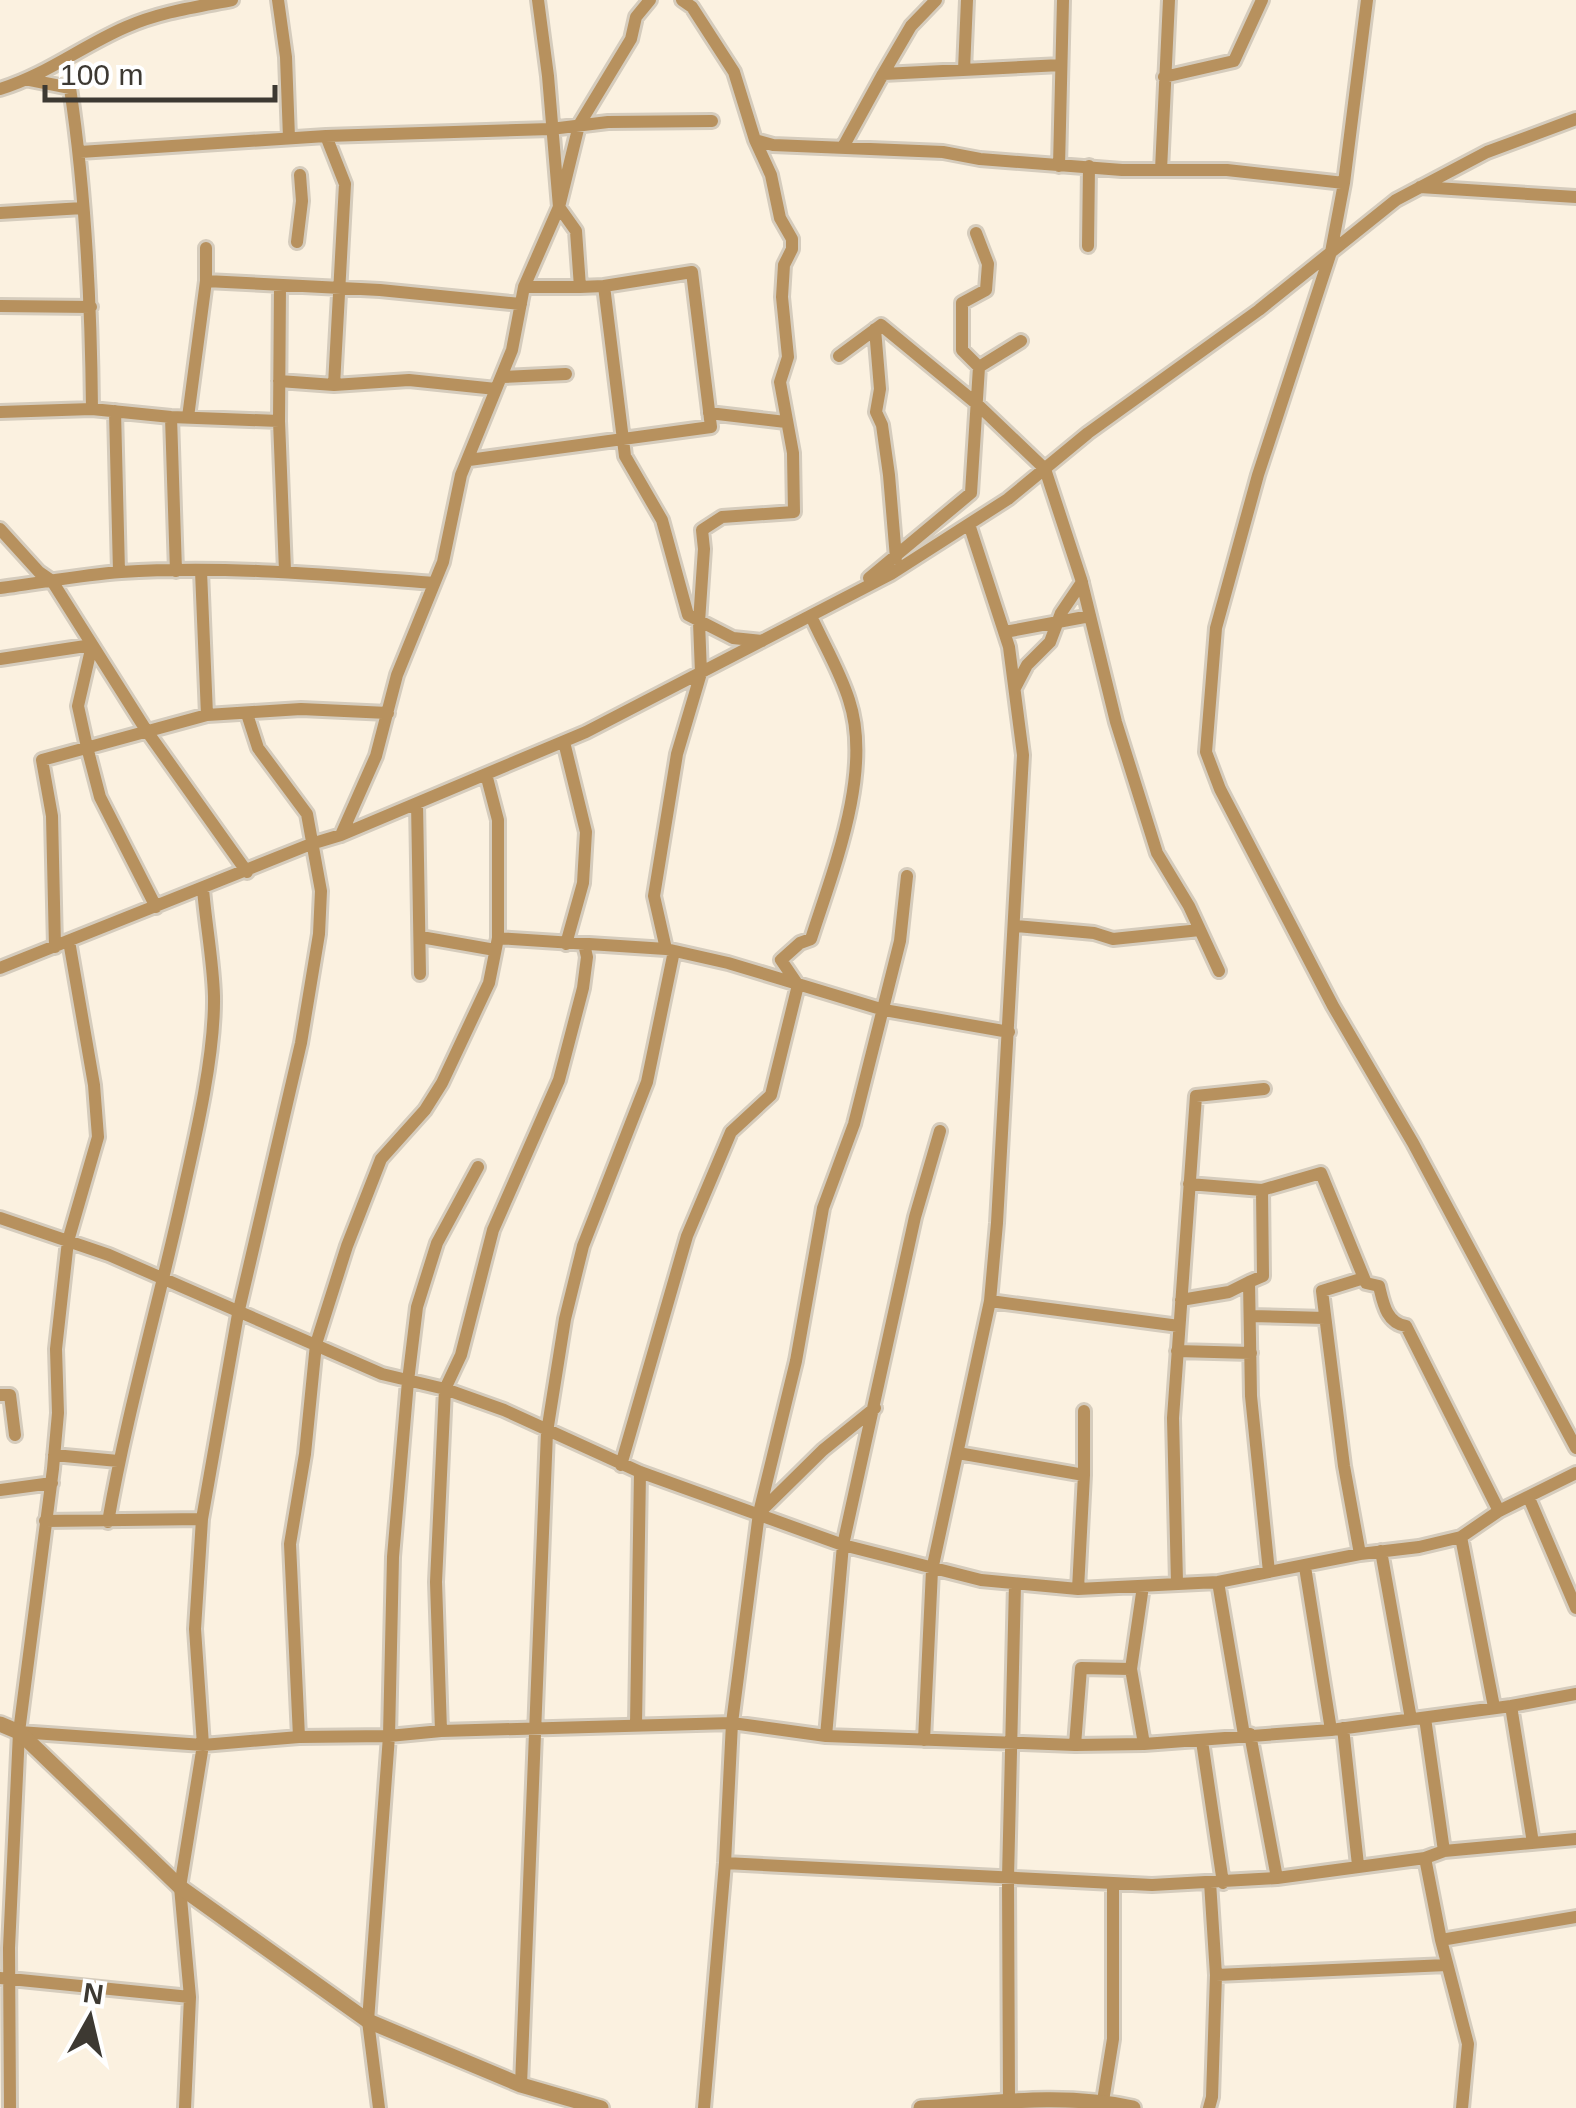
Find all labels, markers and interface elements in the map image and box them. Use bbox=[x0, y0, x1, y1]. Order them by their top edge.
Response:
scale bar bbox=[45, 40, 275, 102]
text: 100 m bbox=[60, 58, 143, 91]
north arrow bbox=[40, 1968, 140, 2068]
text: N bbox=[81, 1977, 106, 2010]

